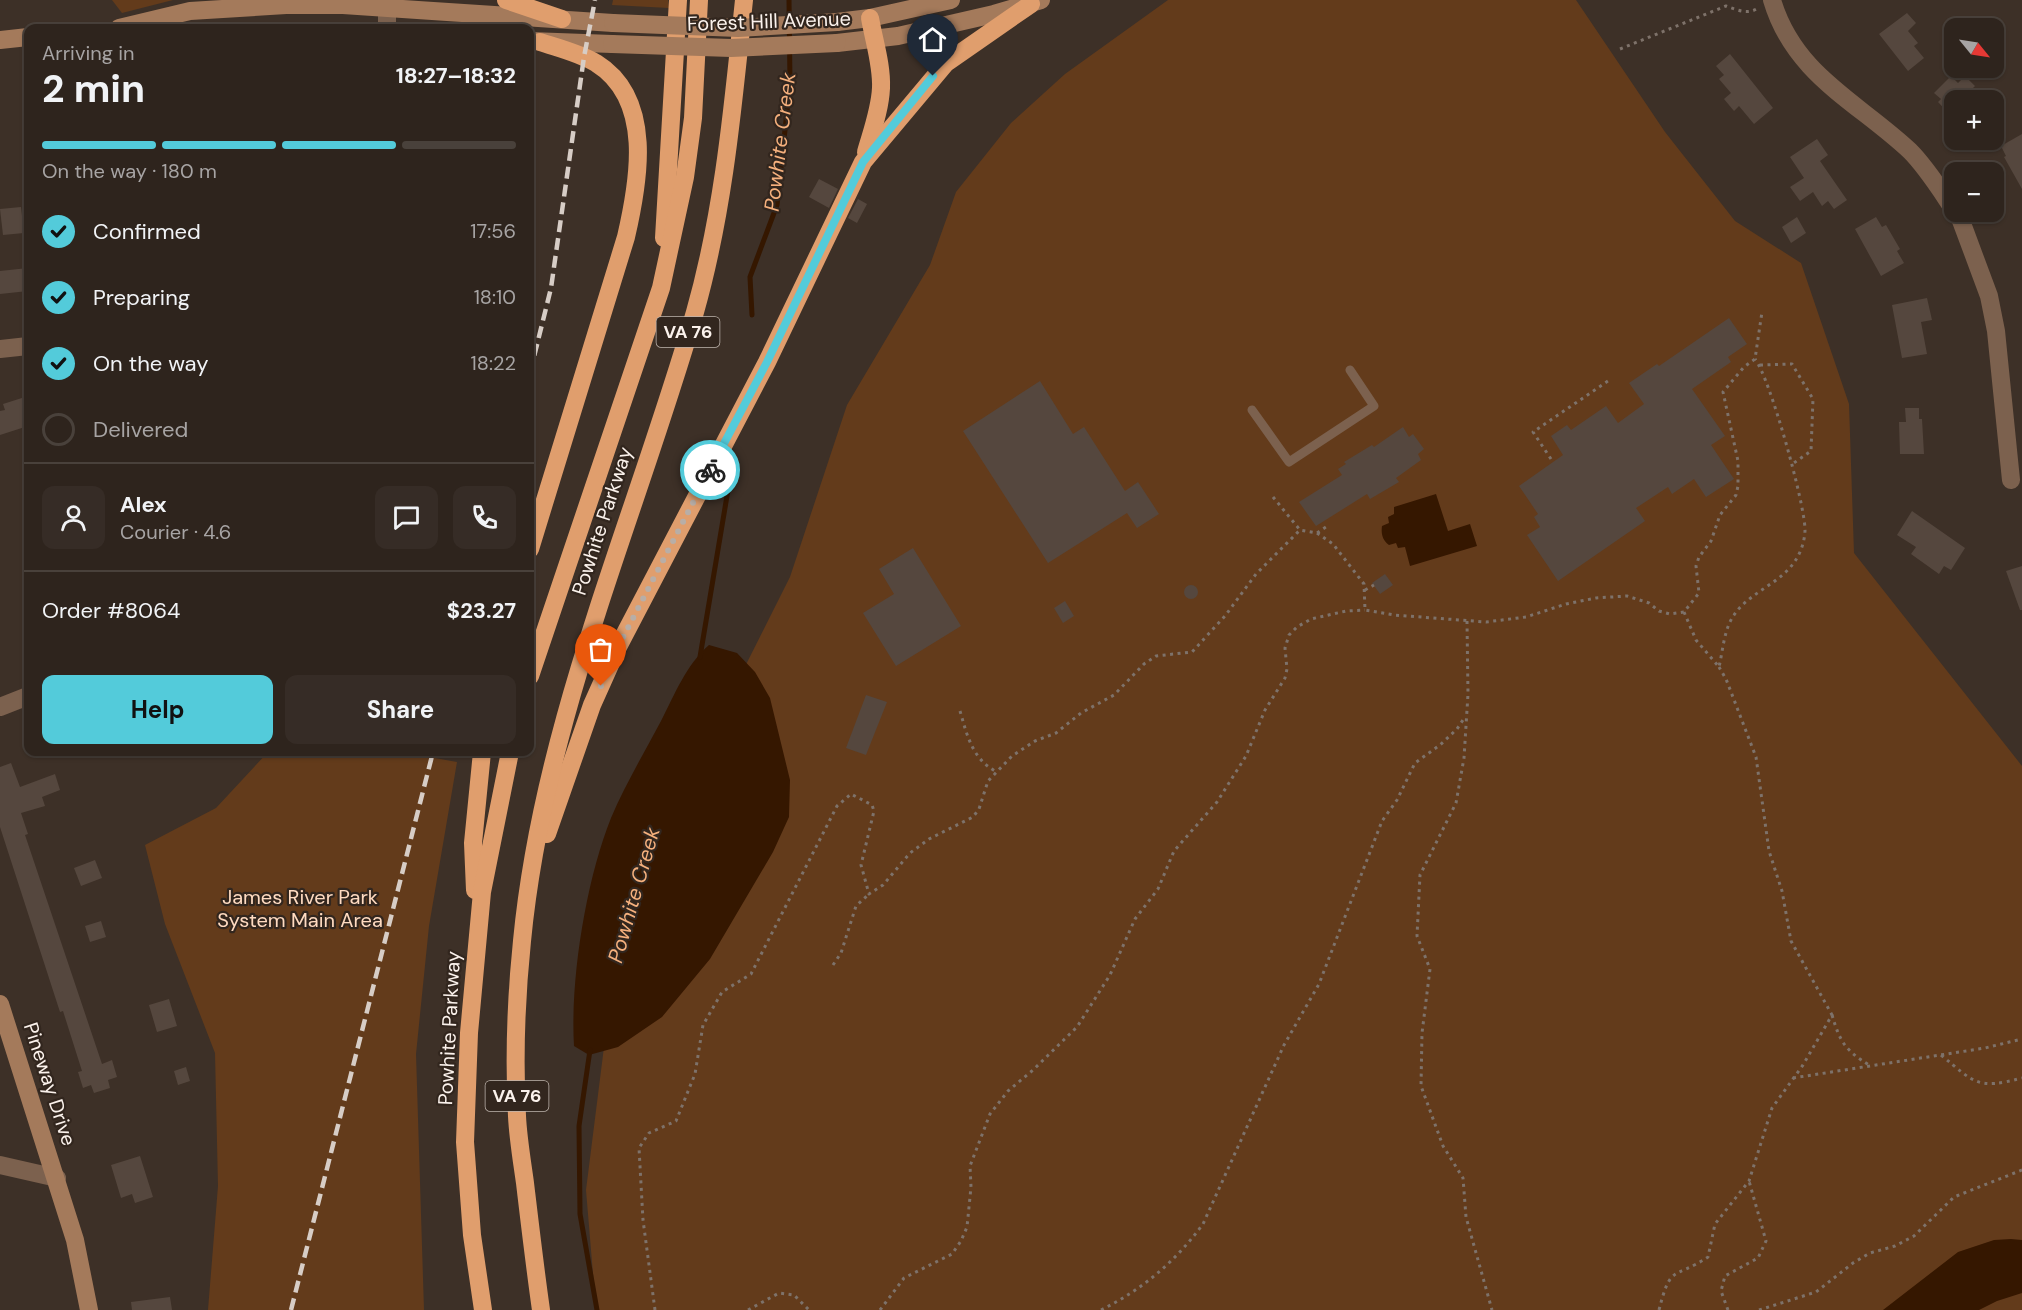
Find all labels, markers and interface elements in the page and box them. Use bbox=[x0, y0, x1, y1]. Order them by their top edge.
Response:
street label: Forest Hill Avenue bbox=[687, 5, 851, 37]
pin bbox=[907, 14, 958, 76]
north arrow bbox=[1944, 18, 2004, 78]
map controls bbox=[1944, 18, 2004, 222]
icon: home bbox=[916, 23, 949, 56]
text: Arriving in bbox=[42, 40, 134, 66]
text: 18:27–18:32 bbox=[396, 61, 516, 90]
text: 2 min bbox=[42, 63, 145, 114]
water label: Powhite Creek bbox=[758, 71, 802, 213]
button: + bbox=[1944, 90, 2004, 150]
text: On the way · 180 m bbox=[42, 158, 217, 184]
button: − bbox=[1944, 162, 2004, 222]
icon: check bbox=[42, 215, 75, 248]
text: Confirmed bbox=[93, 217, 201, 246]
text: 17:56 bbox=[470, 218, 516, 244]
icon: check bbox=[42, 281, 75, 314]
text: Preparing bbox=[93, 283, 190, 312]
text: 18:10 bbox=[474, 284, 516, 310]
road number: VA 76 bbox=[656, 317, 720, 347]
icon: check bbox=[42, 347, 75, 380]
text: On the way bbox=[93, 349, 208, 378]
text: 18:22 bbox=[471, 350, 516, 376]
text: Delivered bbox=[93, 415, 188, 444]
courier bbox=[680, 440, 740, 500]
street label: Powhite Parkway bbox=[566, 444, 638, 598]
icon: bike bbox=[694, 454, 727, 487]
button: person bbox=[42, 486, 105, 549]
button: chat bbox=[375, 486, 438, 549]
button: phone bbox=[453, 486, 516, 549]
text: Alex bbox=[120, 490, 167, 519]
text: Courier · 4.6 bbox=[120, 519, 231, 545]
text: Order #8064 bbox=[42, 596, 180, 625]
text: $23.27 bbox=[447, 596, 516, 625]
pin bbox=[575, 624, 626, 686]
icon: bag bbox=[584, 633, 617, 666]
button: Help bbox=[42, 675, 273, 744]
button: Share bbox=[285, 675, 516, 744]
water label: Powhite Creek bbox=[601, 824, 667, 966]
park label: James River Park System Main Area bbox=[217, 884, 383, 933]
street label: Powhite Parkway bbox=[432, 950, 466, 1106]
street label: Pineway Drive bbox=[18, 1019, 82, 1149]
road number: VA 76 bbox=[486, 1081, 548, 1111]

